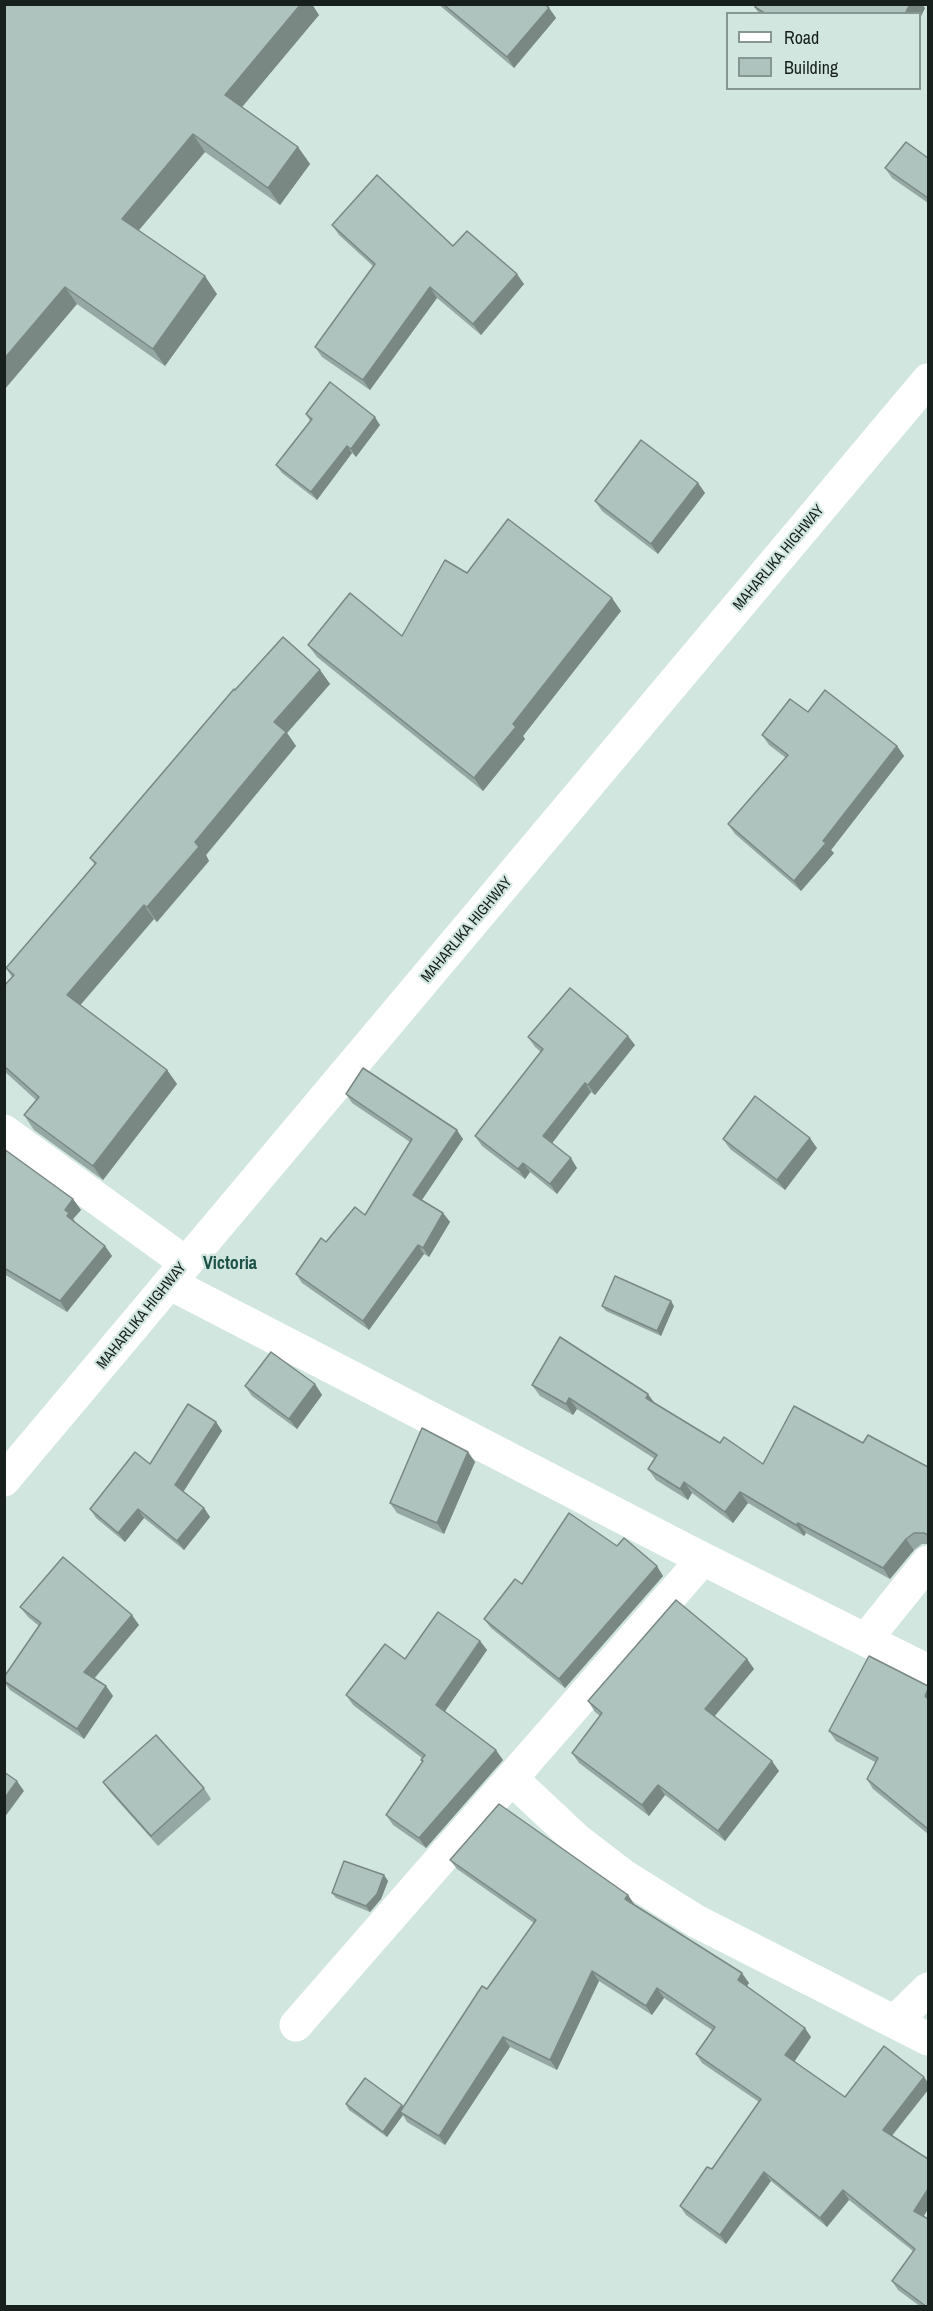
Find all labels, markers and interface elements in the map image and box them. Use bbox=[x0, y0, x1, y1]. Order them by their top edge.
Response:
legend bbox=[726, 12, 921, 90]
text: Road bbox=[784, 25, 819, 50]
text: Building bbox=[784, 55, 838, 80]
street label: MAHARLIKA HIGHWAY bbox=[730, 502, 828, 614]
street label: MAHARLIKA HIGHWAY bbox=[418, 874, 516, 986]
district label: Victoria bbox=[203, 1253, 257, 1275]
street label: MAHARLIKA HIGHWAY bbox=[93, 1259, 191, 1373]

